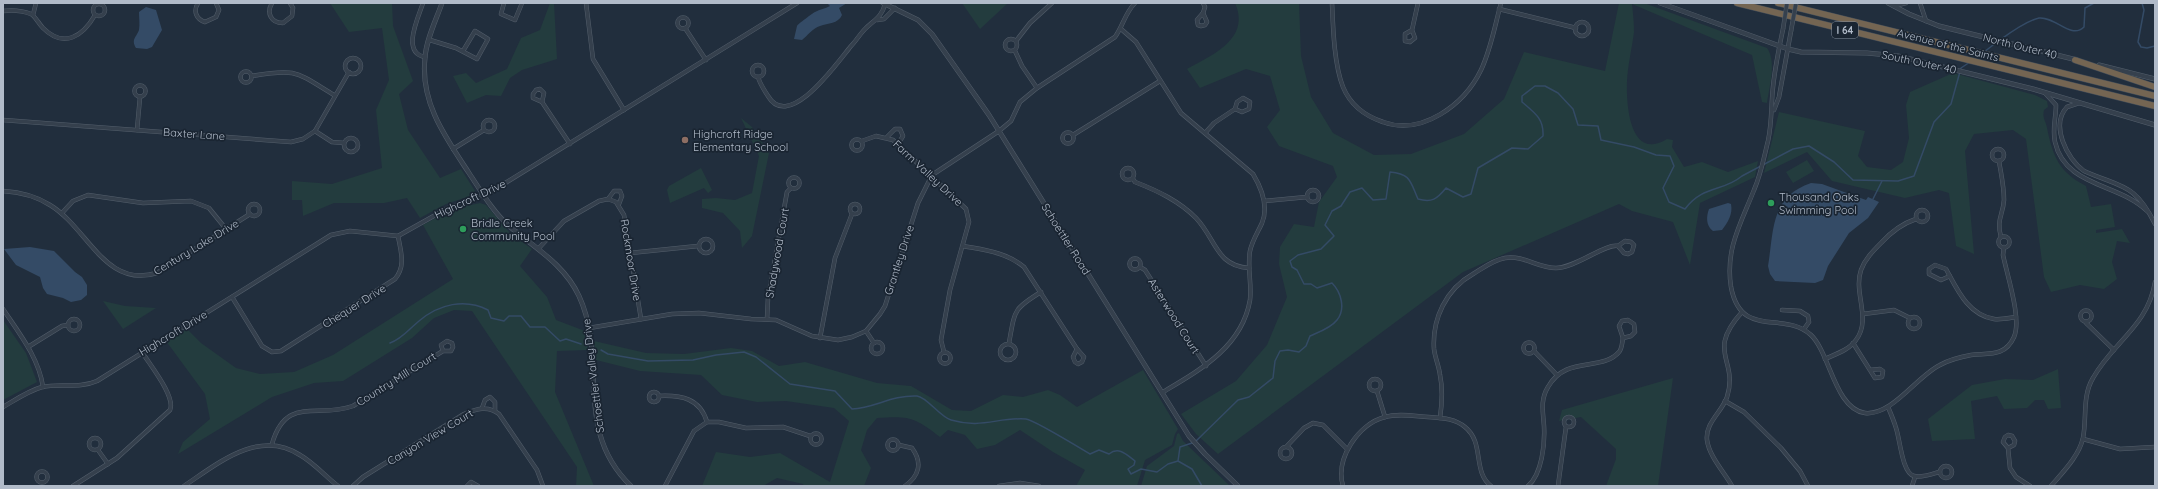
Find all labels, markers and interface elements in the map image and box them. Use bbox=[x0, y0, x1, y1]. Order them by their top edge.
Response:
road number: I 64 bbox=[1832, 22, 1858, 38]
street label: Avenue of the Saints bbox=[1896, 26, 2000, 64]
street label: North Outer 40 bbox=[1981, 30, 2059, 62]
street label: South Outer 40 bbox=[1880, 47, 1958, 77]
street label: Baxter Lane bbox=[163, 125, 225, 143]
place label: Highcroft Ridge Elementary School bbox=[693, 127, 788, 154]
marker: Highcroft Ridge Elementary School bbox=[680, 135, 690, 145]
street label: Farm Valley Drive bbox=[890, 137, 966, 209]
street label: Highcroft Drive bbox=[432, 176, 508, 222]
place label: Thousand Oaks Swimming Pool bbox=[1779, 190, 1859, 217]
marker: Thousand Oaks Swimming Pool bbox=[1766, 198, 1776, 208]
street label: Schoettler Road bbox=[1038, 201, 1094, 277]
street label: Shadywood Court bbox=[762, 207, 792, 299]
street label: Century Lake Drive bbox=[151, 216, 241, 278]
place label: Bridle Creek Community Pool bbox=[471, 216, 555, 243]
street label: Rockmoor Drive bbox=[618, 218, 644, 302]
street label: Grantley Drive bbox=[881, 223, 917, 297]
marker: Bridle Creek Community Pool bbox=[458, 224, 468, 234]
street label: Asterwood Court bbox=[1145, 276, 1203, 356]
street label: Chequer Drive bbox=[320, 281, 388, 331]
street label: Highcroft Drive bbox=[136, 307, 210, 359]
street label: Schoettler Valley Drive bbox=[579, 318, 607, 434]
street label: Country Mill Court bbox=[354, 349, 439, 409]
street label: Canyon View Court bbox=[385, 406, 476, 468]

